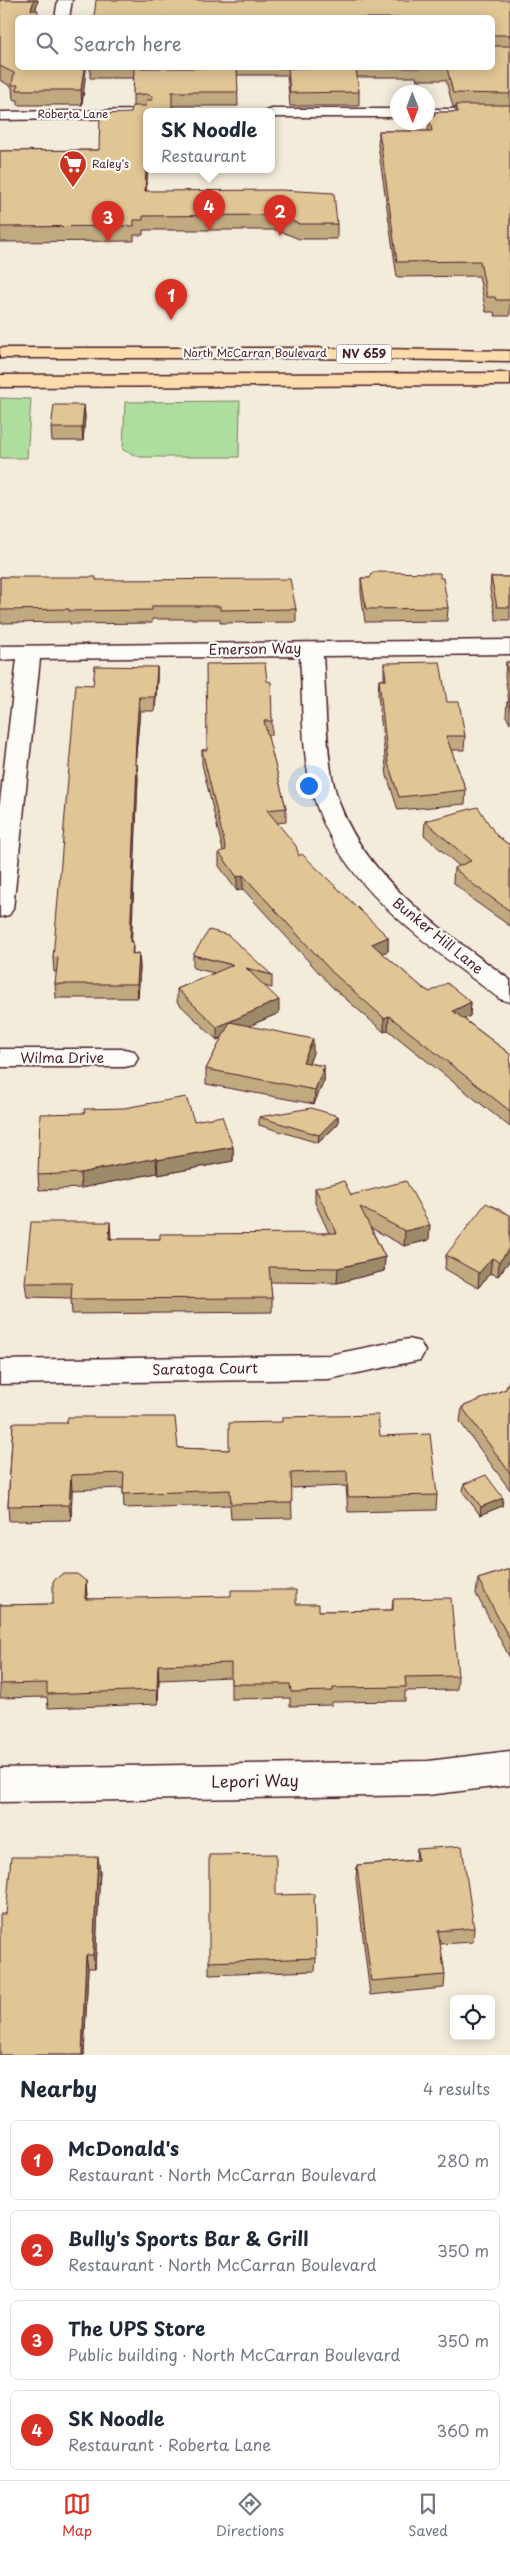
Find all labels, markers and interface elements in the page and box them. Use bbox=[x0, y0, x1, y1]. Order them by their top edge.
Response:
search box bbox=[15, 15, 495, 70]
icon: search bbox=[33, 29, 61, 57]
text: Search here bbox=[73, 29, 182, 57]
north arrow bbox=[390, 85, 435, 130]
street label: Roberta Lane bbox=[37, 105, 109, 122]
popup bbox=[143, 108, 275, 173]
text: SK Noodle bbox=[161, 115, 257, 143]
text: Restaurant bbox=[161, 143, 246, 167]
supermarket icon: Raley's bbox=[58, 149, 88, 188]
place label: Raley's bbox=[92, 155, 129, 172]
pin: 4 bbox=[193, 190, 225, 231]
pin: 2 bbox=[264, 195, 296, 236]
pin: 3 bbox=[92, 201, 124, 242]
pin: 1 bbox=[155, 279, 187, 320]
street label: North McCarran Boulevard bbox=[183, 344, 327, 361]
road number: NV 659 bbox=[336, 344, 392, 364]
street label: Emerson Way bbox=[208, 637, 302, 660]
your location bbox=[296, 773, 322, 799]
street label: Bunker Hill Lane bbox=[388, 892, 488, 979]
street label: Wilma Drive bbox=[20, 1047, 104, 1068]
street label: Saratoga Court bbox=[152, 1357, 258, 1380]
street label: Lepori Way bbox=[211, 1767, 299, 1793]
map controls bbox=[450, 1995, 495, 2040]
button: locate bbox=[450, 1995, 495, 2040]
text: Nearby bbox=[20, 2072, 97, 2104]
text: 4 results bbox=[423, 2076, 490, 2100]
text: McDonald's bbox=[68, 2134, 179, 2162]
text: 1 bbox=[33, 2148, 41, 2172]
text: 280 m bbox=[437, 2148, 489, 2172]
text: Restaurant · North McCarran Boulevard bbox=[68, 2162, 377, 2186]
text: Bully's Sports Bar & Grill bbox=[68, 2224, 308, 2252]
text: 2 bbox=[31, 2238, 43, 2262]
text: 350 m bbox=[437, 2238, 489, 2262]
text: Restaurant · North McCarran Boulevard bbox=[68, 2252, 377, 2276]
text: The UPS Store bbox=[68, 2314, 205, 2342]
text: 3 bbox=[32, 2328, 42, 2352]
text: 350 m bbox=[437, 2328, 489, 2352]
text: Public building · North McCarran Boulevard bbox=[68, 2342, 400, 2366]
text: SK Noodle bbox=[68, 2404, 164, 2432]
text: 4 bbox=[32, 2418, 42, 2442]
text: 360 m bbox=[437, 2418, 489, 2442]
text: Restaurant · Roberta Lane bbox=[68, 2432, 271, 2456]
tab: Map bbox=[62, 2490, 92, 2541]
tab: Directions bbox=[216, 2490, 284, 2541]
tab: Saved bbox=[408, 2490, 448, 2541]

